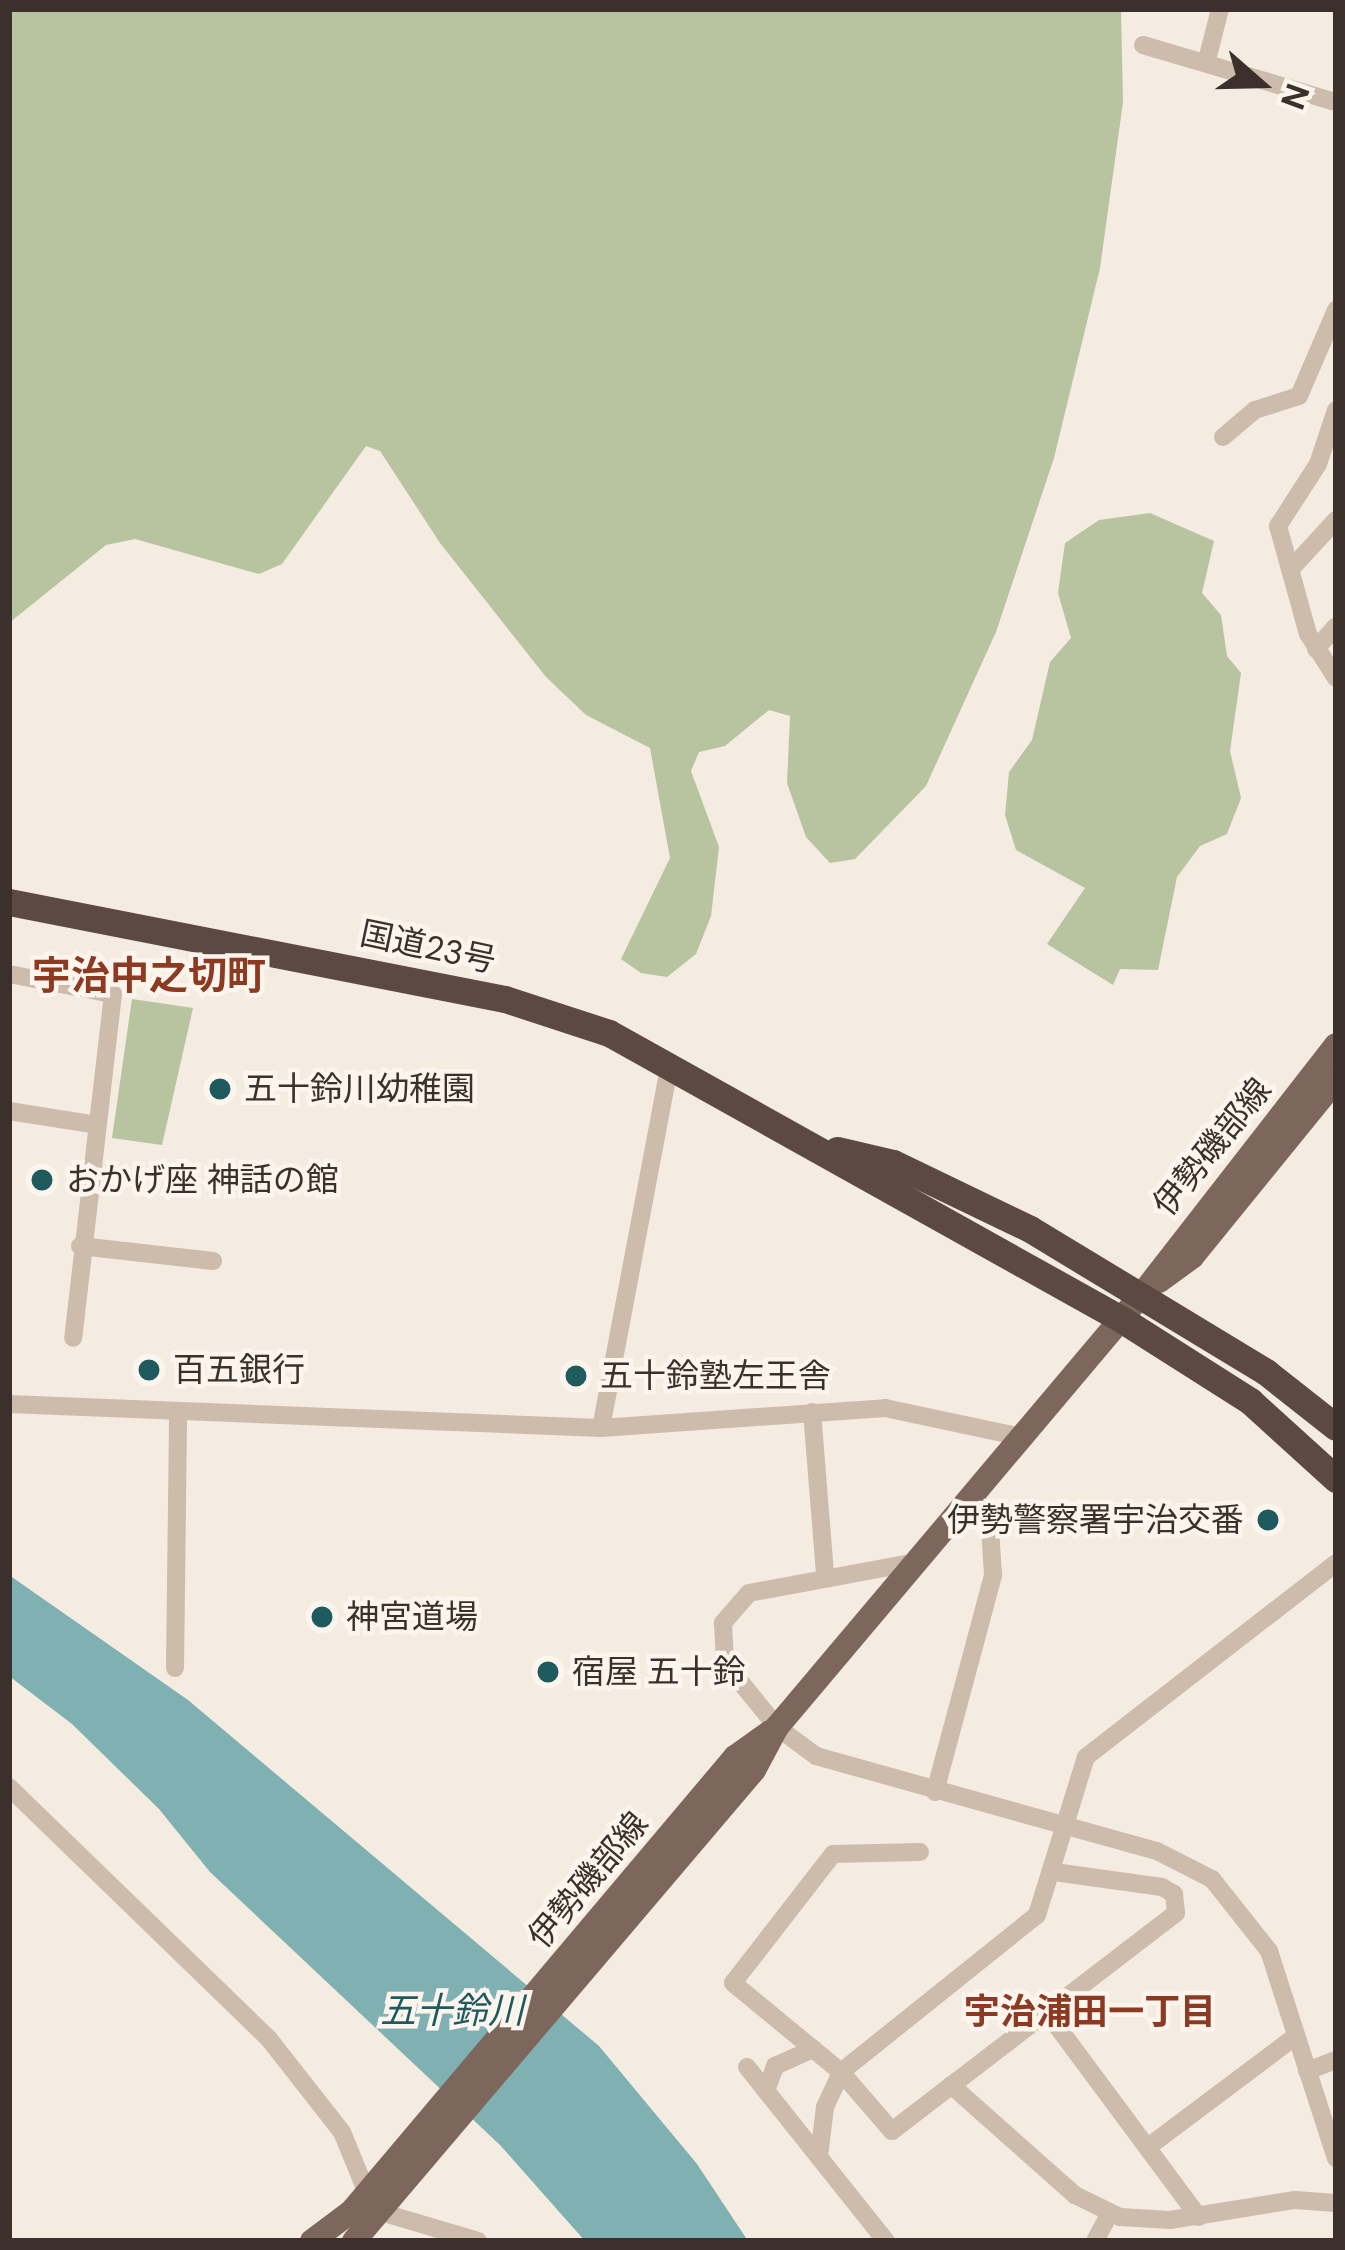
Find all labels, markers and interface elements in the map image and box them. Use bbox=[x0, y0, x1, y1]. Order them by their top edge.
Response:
north arrow bbox=[1201, 24, 1321, 144]
text: N bbox=[1271, 78, 1320, 115]
street label: 国道23号 bbox=[357, 913, 499, 981]
district label: 宇治中之切町 bbox=[32, 953, 266, 999]
place label: 五十鈴川幼稚園 bbox=[244, 1069, 475, 1109]
street label: 伊勢磯部線 bbox=[1145, 1070, 1279, 1224]
marker: 五十鈴川幼稚園 bbox=[207, 1076, 233, 1102]
place label: おかげ座 神話の館 bbox=[66, 1160, 339, 1200]
marker: おかげ座 神話の館 bbox=[29, 1167, 55, 1193]
place label: 百五銀行 bbox=[173, 1350, 305, 1390]
place label: 五十鈴塾左王舎 bbox=[600, 1356, 831, 1396]
marker: 百五銀行 bbox=[136, 1357, 162, 1383]
marker: 五十鈴塾左王舎 bbox=[563, 1363, 589, 1389]
place label: 伊勢警察署宇治交番 bbox=[947, 1500, 1244, 1540]
marker: 伊勢警察署宇治交番 bbox=[1255, 1507, 1281, 1533]
place label: 神宮道場 bbox=[346, 1597, 478, 1637]
marker: 神宮道場 bbox=[309, 1604, 335, 1630]
place label: 宿屋 五十鈴 bbox=[572, 1652, 746, 1692]
marker: 宿屋 五十鈴 bbox=[535, 1659, 561, 1685]
street label: 伊勢磯部線 bbox=[520, 1804, 656, 1956]
water label: 五十鈴川 bbox=[380, 1989, 524, 2033]
district label: 宇治浦田一丁目 bbox=[964, 1990, 1216, 2034]

